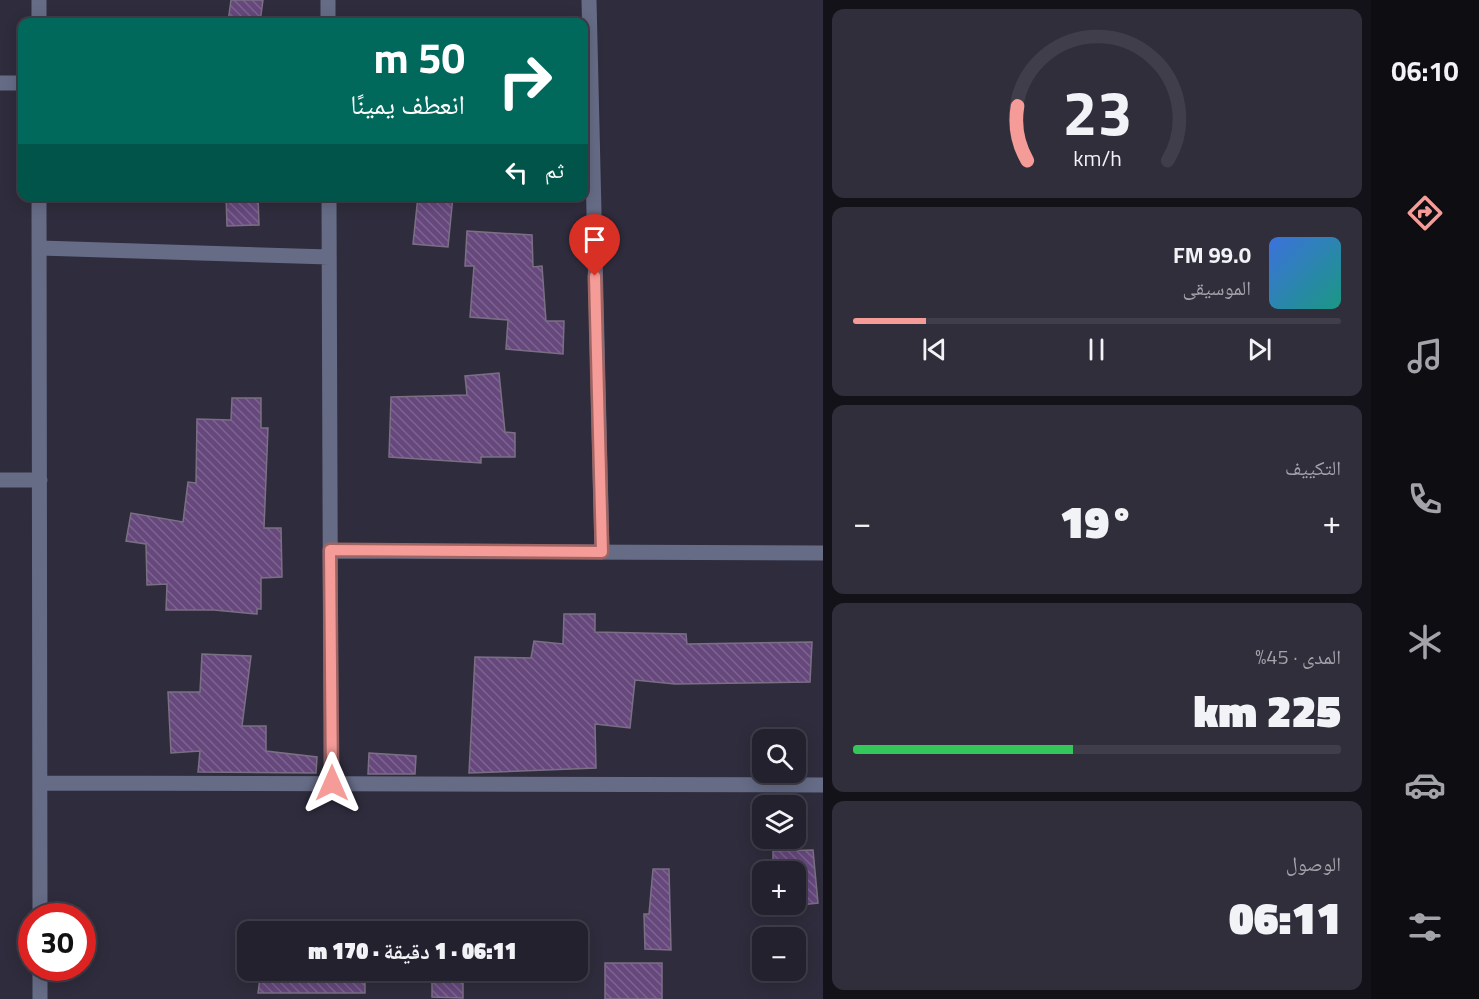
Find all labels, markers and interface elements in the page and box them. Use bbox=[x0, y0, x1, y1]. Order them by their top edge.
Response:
text: 50 m bbox=[373, 25, 465, 89]
icon: right bbox=[486, 42, 564, 120]
text: 06:10 bbox=[1391, 50, 1459, 91]
text: 23 bbox=[1062, 64, 1132, 159]
text: انعطف يمينًا bbox=[350, 83, 465, 124]
text: km/h bbox=[1073, 142, 1121, 174]
text: ثم bbox=[545, 153, 564, 187]
icon: left bbox=[500, 156, 533, 189]
icon: directions bbox=[1404, 192, 1446, 234]
pin bbox=[569, 214, 620, 276]
icon: arrive bbox=[578, 223, 611, 256]
text: 99.0 FM bbox=[1173, 238, 1251, 272]
text: الموسيقى bbox=[1183, 272, 1251, 303]
icon: previous bbox=[918, 333, 951, 366]
icon: pause bbox=[1080, 333, 1113, 366]
icon: next bbox=[1243, 333, 1276, 366]
icon: music bbox=[1404, 335, 1446, 377]
text: التكييف bbox=[1285, 452, 1341, 483]
icon: phone bbox=[1404, 478, 1446, 520]
text: 19° bbox=[1060, 487, 1134, 555]
text: − bbox=[853, 497, 871, 547]
text: + bbox=[1323, 497, 1341, 547]
icon: climate bbox=[1404, 621, 1446, 663]
text: المدى · 45% bbox=[1255, 641, 1341, 672]
text: 225 km bbox=[1193, 676, 1341, 744]
map controls bbox=[752, 729, 806, 981]
button: search bbox=[752, 729, 806, 783]
position arrow bbox=[300, 751, 364, 815]
icon: car bbox=[1404, 764, 1446, 806]
button: layers bbox=[752, 795, 806, 849]
text: الوصول bbox=[1286, 848, 1341, 879]
button: + bbox=[752, 861, 806, 915]
text: 06:11 bbox=[1229, 883, 1341, 951]
speed limit sign: 30 bbox=[18, 903, 96, 981]
icon: filters bbox=[1404, 906, 1446, 948]
button: − bbox=[752, 927, 806, 981]
text: 06:11 · 1 دقيقة · 170 m bbox=[308, 934, 517, 968]

